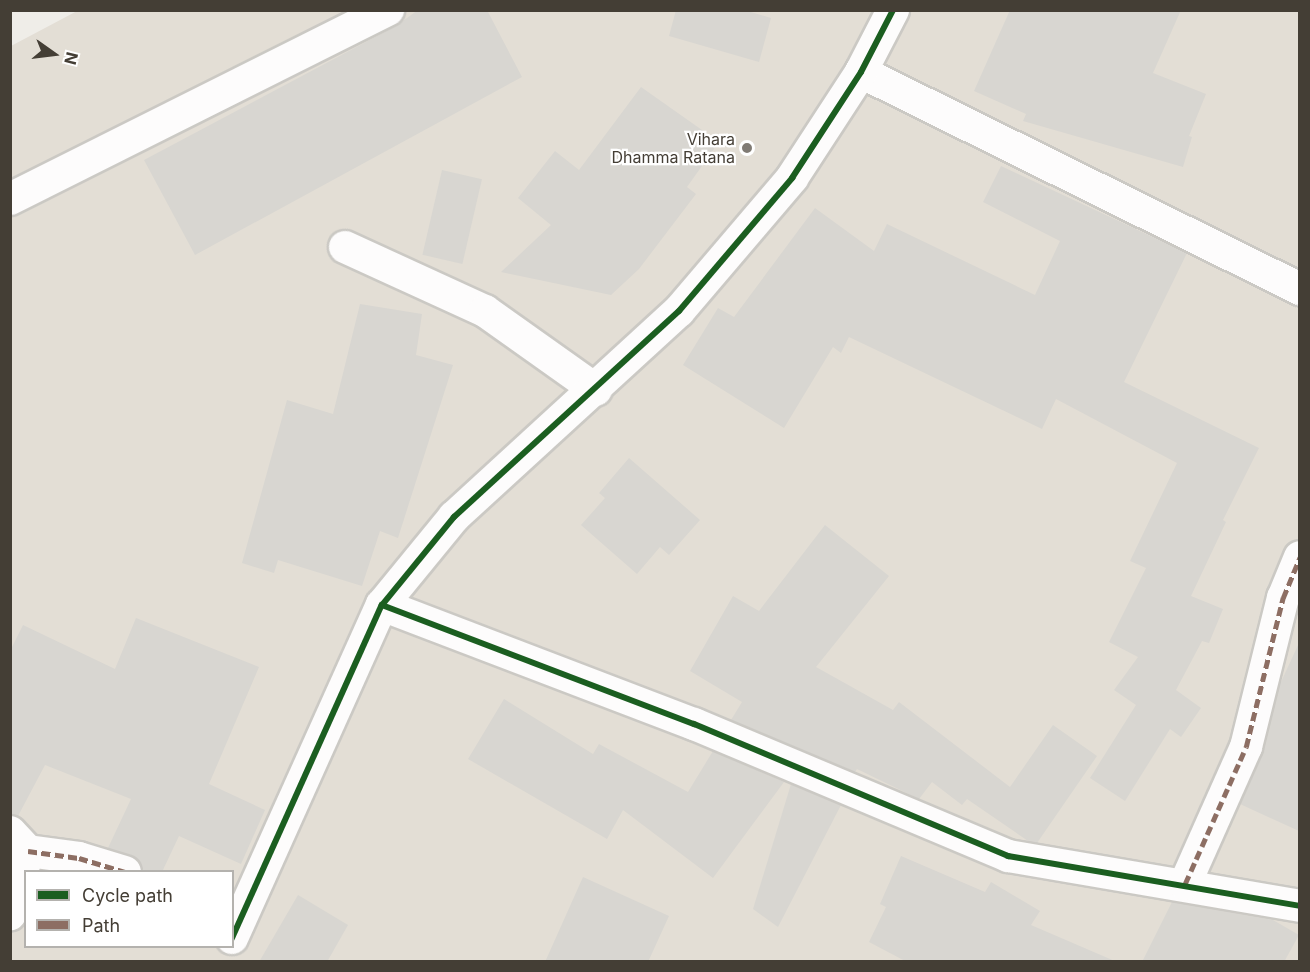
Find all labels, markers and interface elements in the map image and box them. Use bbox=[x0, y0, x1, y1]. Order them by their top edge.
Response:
north arrow bbox=[24, 24, 84, 84]
text: N bbox=[60, 50, 83, 67]
place label: Vihara Dhamma Ratana bbox=[612, 129, 735, 167]
marker: Vihara Dhamma Ratana bbox=[740, 141, 754, 155]
legend bbox=[24, 870, 234, 948]
text: Cycle path bbox=[82, 885, 173, 906]
text: Path bbox=[82, 915, 120, 936]

